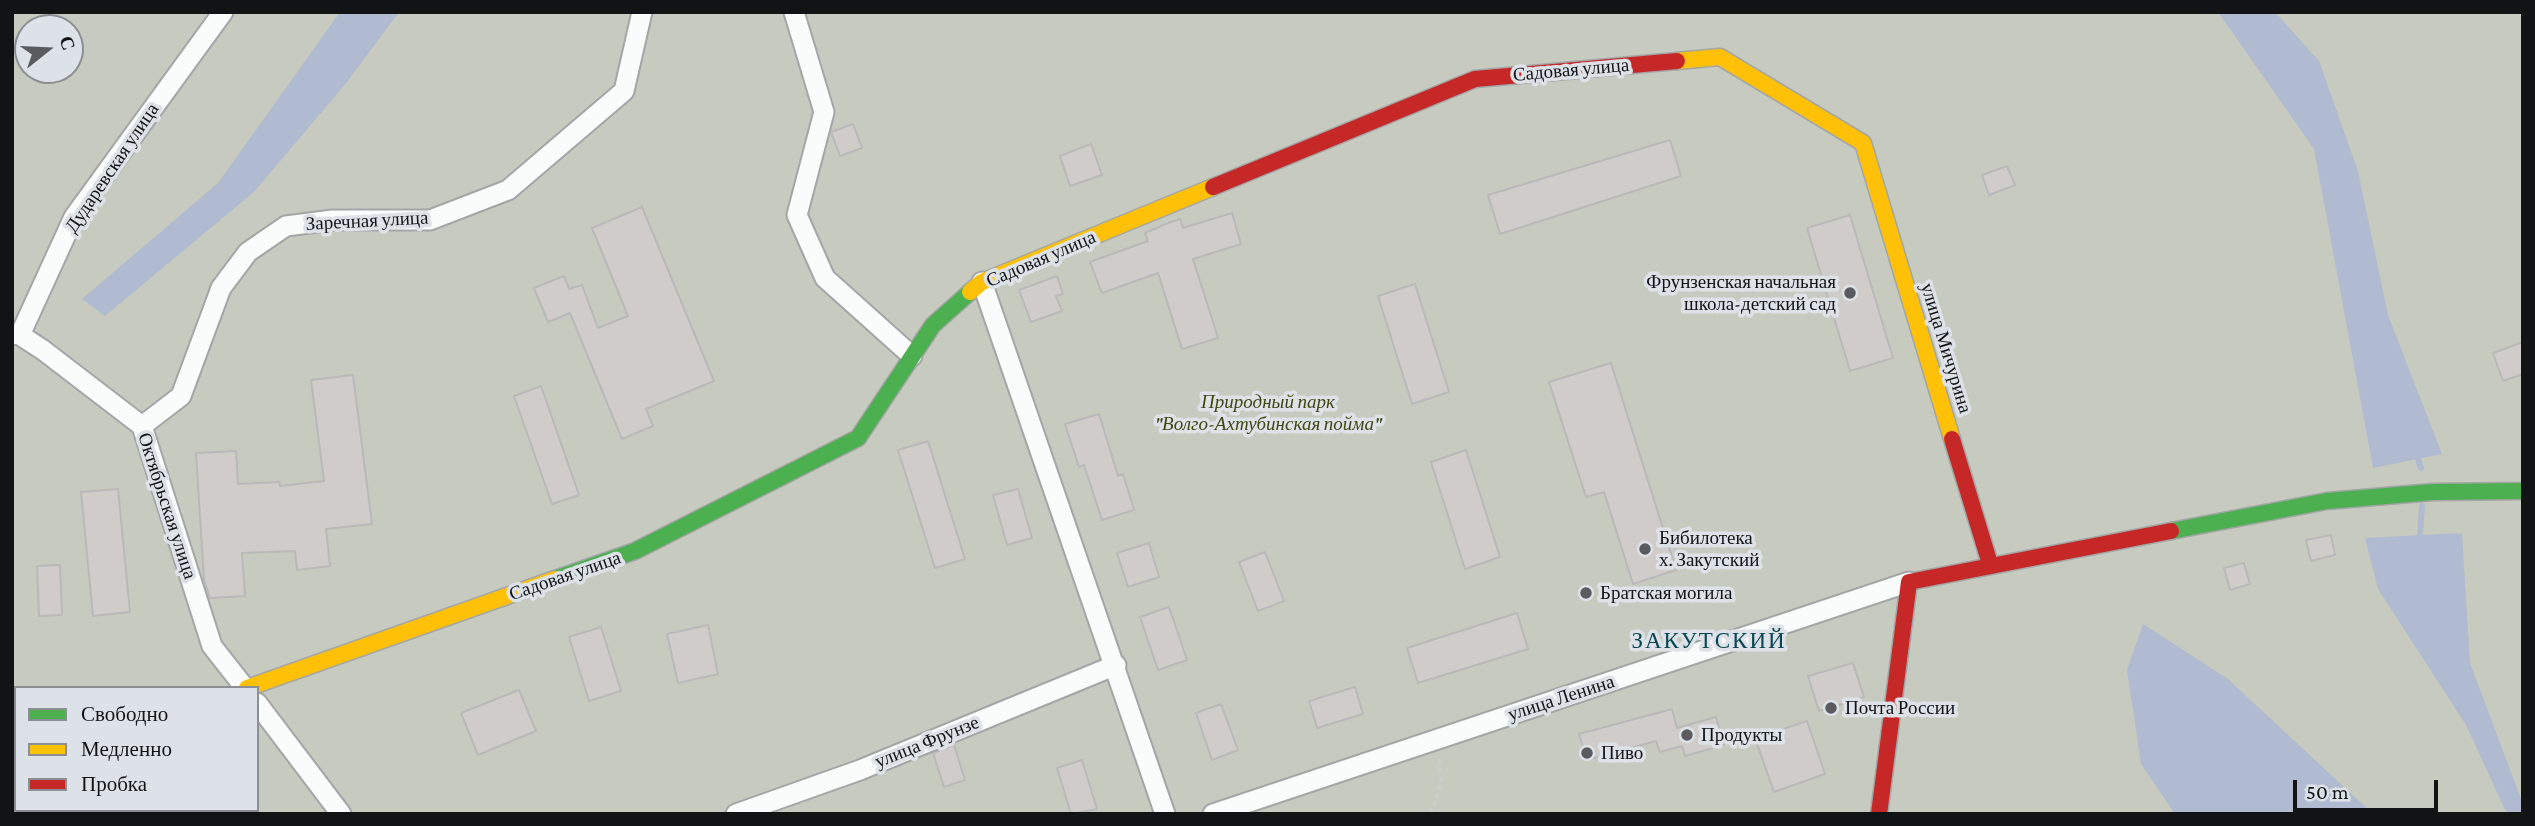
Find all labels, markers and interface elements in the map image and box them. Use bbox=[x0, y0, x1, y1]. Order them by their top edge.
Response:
north arrow bbox=[14, 14, 84, 84]
text: С bbox=[55, 33, 80, 53]
street label: Садовая улица bbox=[1512, 54, 1630, 86]
street label: Дударевская улица bbox=[60, 99, 164, 237]
street label: Заречная улица bbox=[305, 206, 429, 236]
street label: Садовая улица bbox=[983, 226, 1099, 292]
place label: Фрунзенская начальная школа-детский сад bbox=[1646, 271, 1836, 315]
street label: улица Мичурина bbox=[1915, 280, 1977, 416]
marker: Фрунзенская начальная школа-детский сад bbox=[1842, 285, 1858, 301]
park label: Природный парк "Волго-Ахтубинская пойма" bbox=[1154, 391, 1382, 435]
street label: Октябрьская улица bbox=[133, 430, 201, 582]
place label: Бибилотека х. Закутский bbox=[1659, 527, 1759, 571]
marker: Бибилотека х. Закутский bbox=[1637, 541, 1653, 557]
street label: Садовая улица bbox=[506, 546, 624, 606]
place label: Братская могила bbox=[1600, 582, 1732, 604]
marker: Братская могила bbox=[1578, 585, 1594, 601]
district label: ЗАКУТСКИЙ bbox=[1633, 627, 1785, 655]
street label: улица Ленина bbox=[1505, 670, 1617, 726]
legend bbox=[14, 686, 259, 812]
place label: Почта России bbox=[1845, 697, 1955, 719]
marker: Почта России bbox=[1823, 700, 1839, 716]
text: Свободно bbox=[81, 702, 168, 726]
street label: улица Фрунзе bbox=[872, 711, 982, 773]
place label: Продукты bbox=[1701, 724, 1782, 746]
marker: Продукты bbox=[1679, 727, 1695, 743]
text: Медленно bbox=[81, 737, 172, 761]
place label: Пиво bbox=[1601, 742, 1643, 764]
marker: Пиво bbox=[1579, 745, 1595, 761]
scale bar bbox=[2297, 766, 2442, 810]
text: Пробка bbox=[81, 772, 147, 796]
text: 50 m bbox=[2306, 780, 2349, 804]

